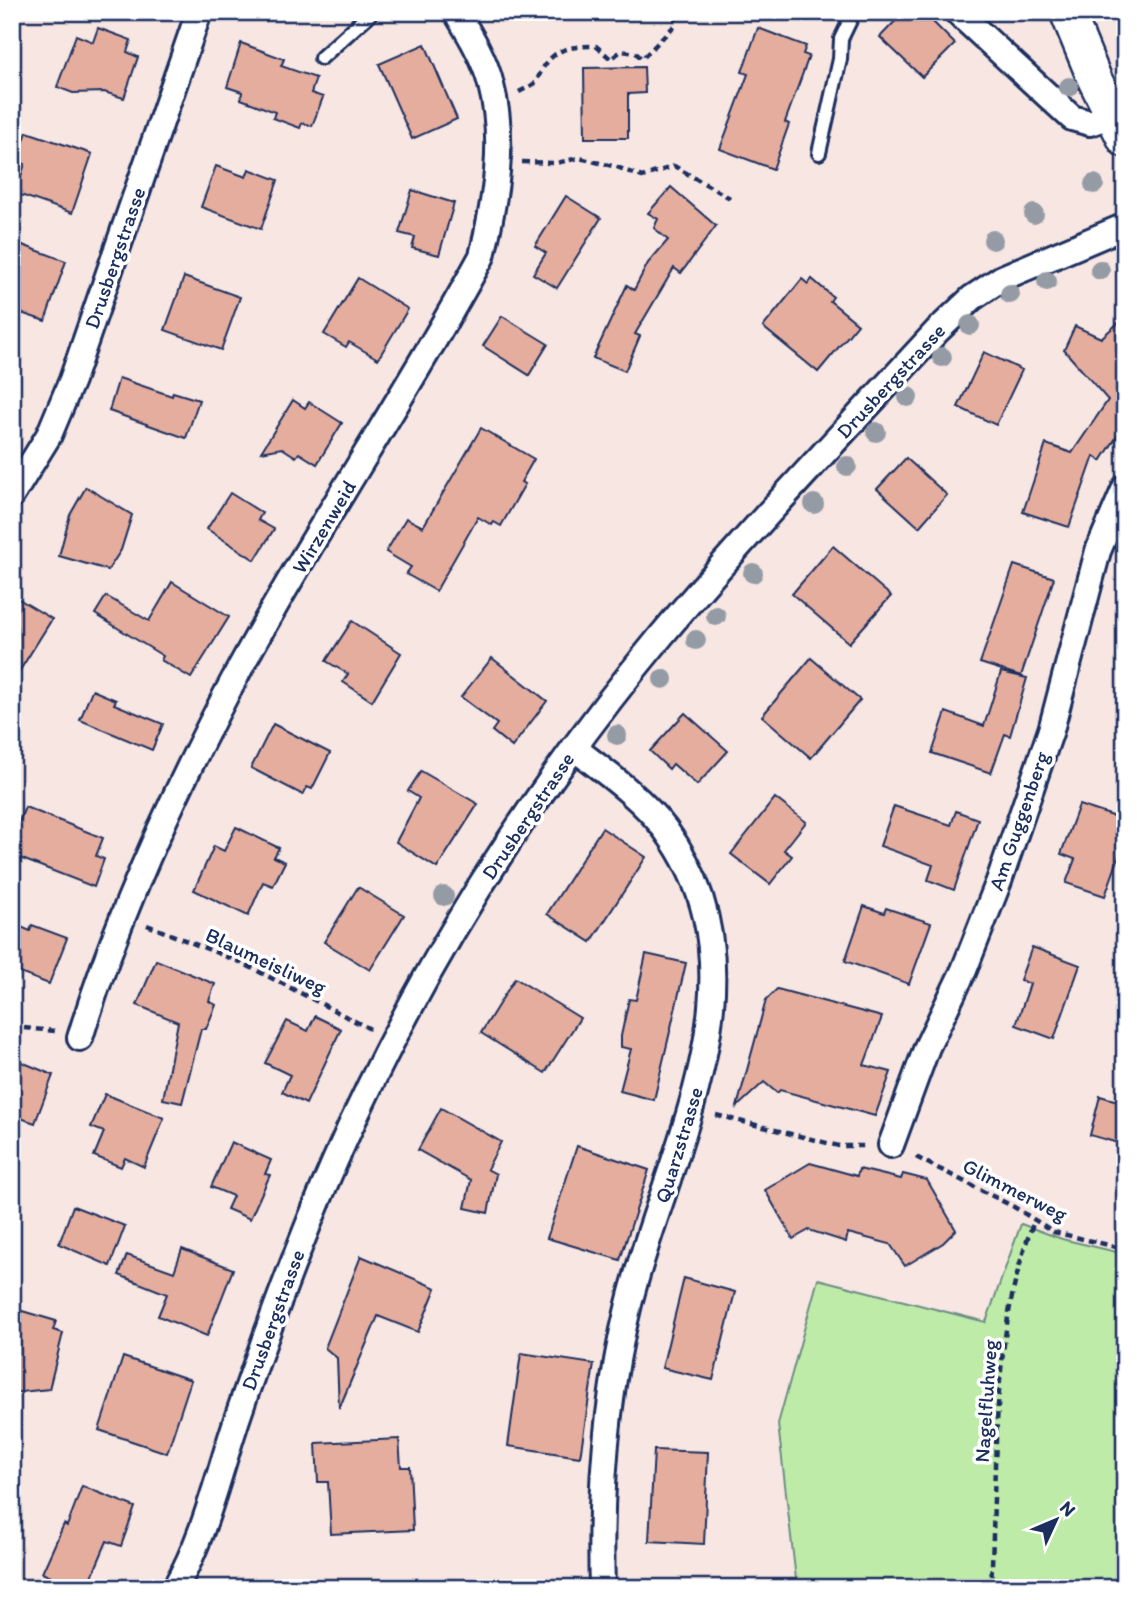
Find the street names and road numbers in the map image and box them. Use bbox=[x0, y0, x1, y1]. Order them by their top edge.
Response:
street label: Drusbergstrasse bbox=[79, 184, 150, 332]
street label: Drusbergstrasse bbox=[831, 318, 950, 443]
street label: Wirzenweid bbox=[286, 476, 361, 578]
street label: Drusbergstrasse bbox=[476, 747, 579, 884]
street label: Am Guggenberg bbox=[983, 748, 1054, 894]
street label: Blaumeisliweg bbox=[202, 922, 331, 999]
street label: Quarzstrasse bbox=[649, 1084, 708, 1206]
street label: Glimmerweg bbox=[959, 1153, 1072, 1227]
street label: Drusbergstrasse bbox=[235, 1246, 310, 1394]
street label: Nagelfluhweg bbox=[969, 1338, 1002, 1463]

